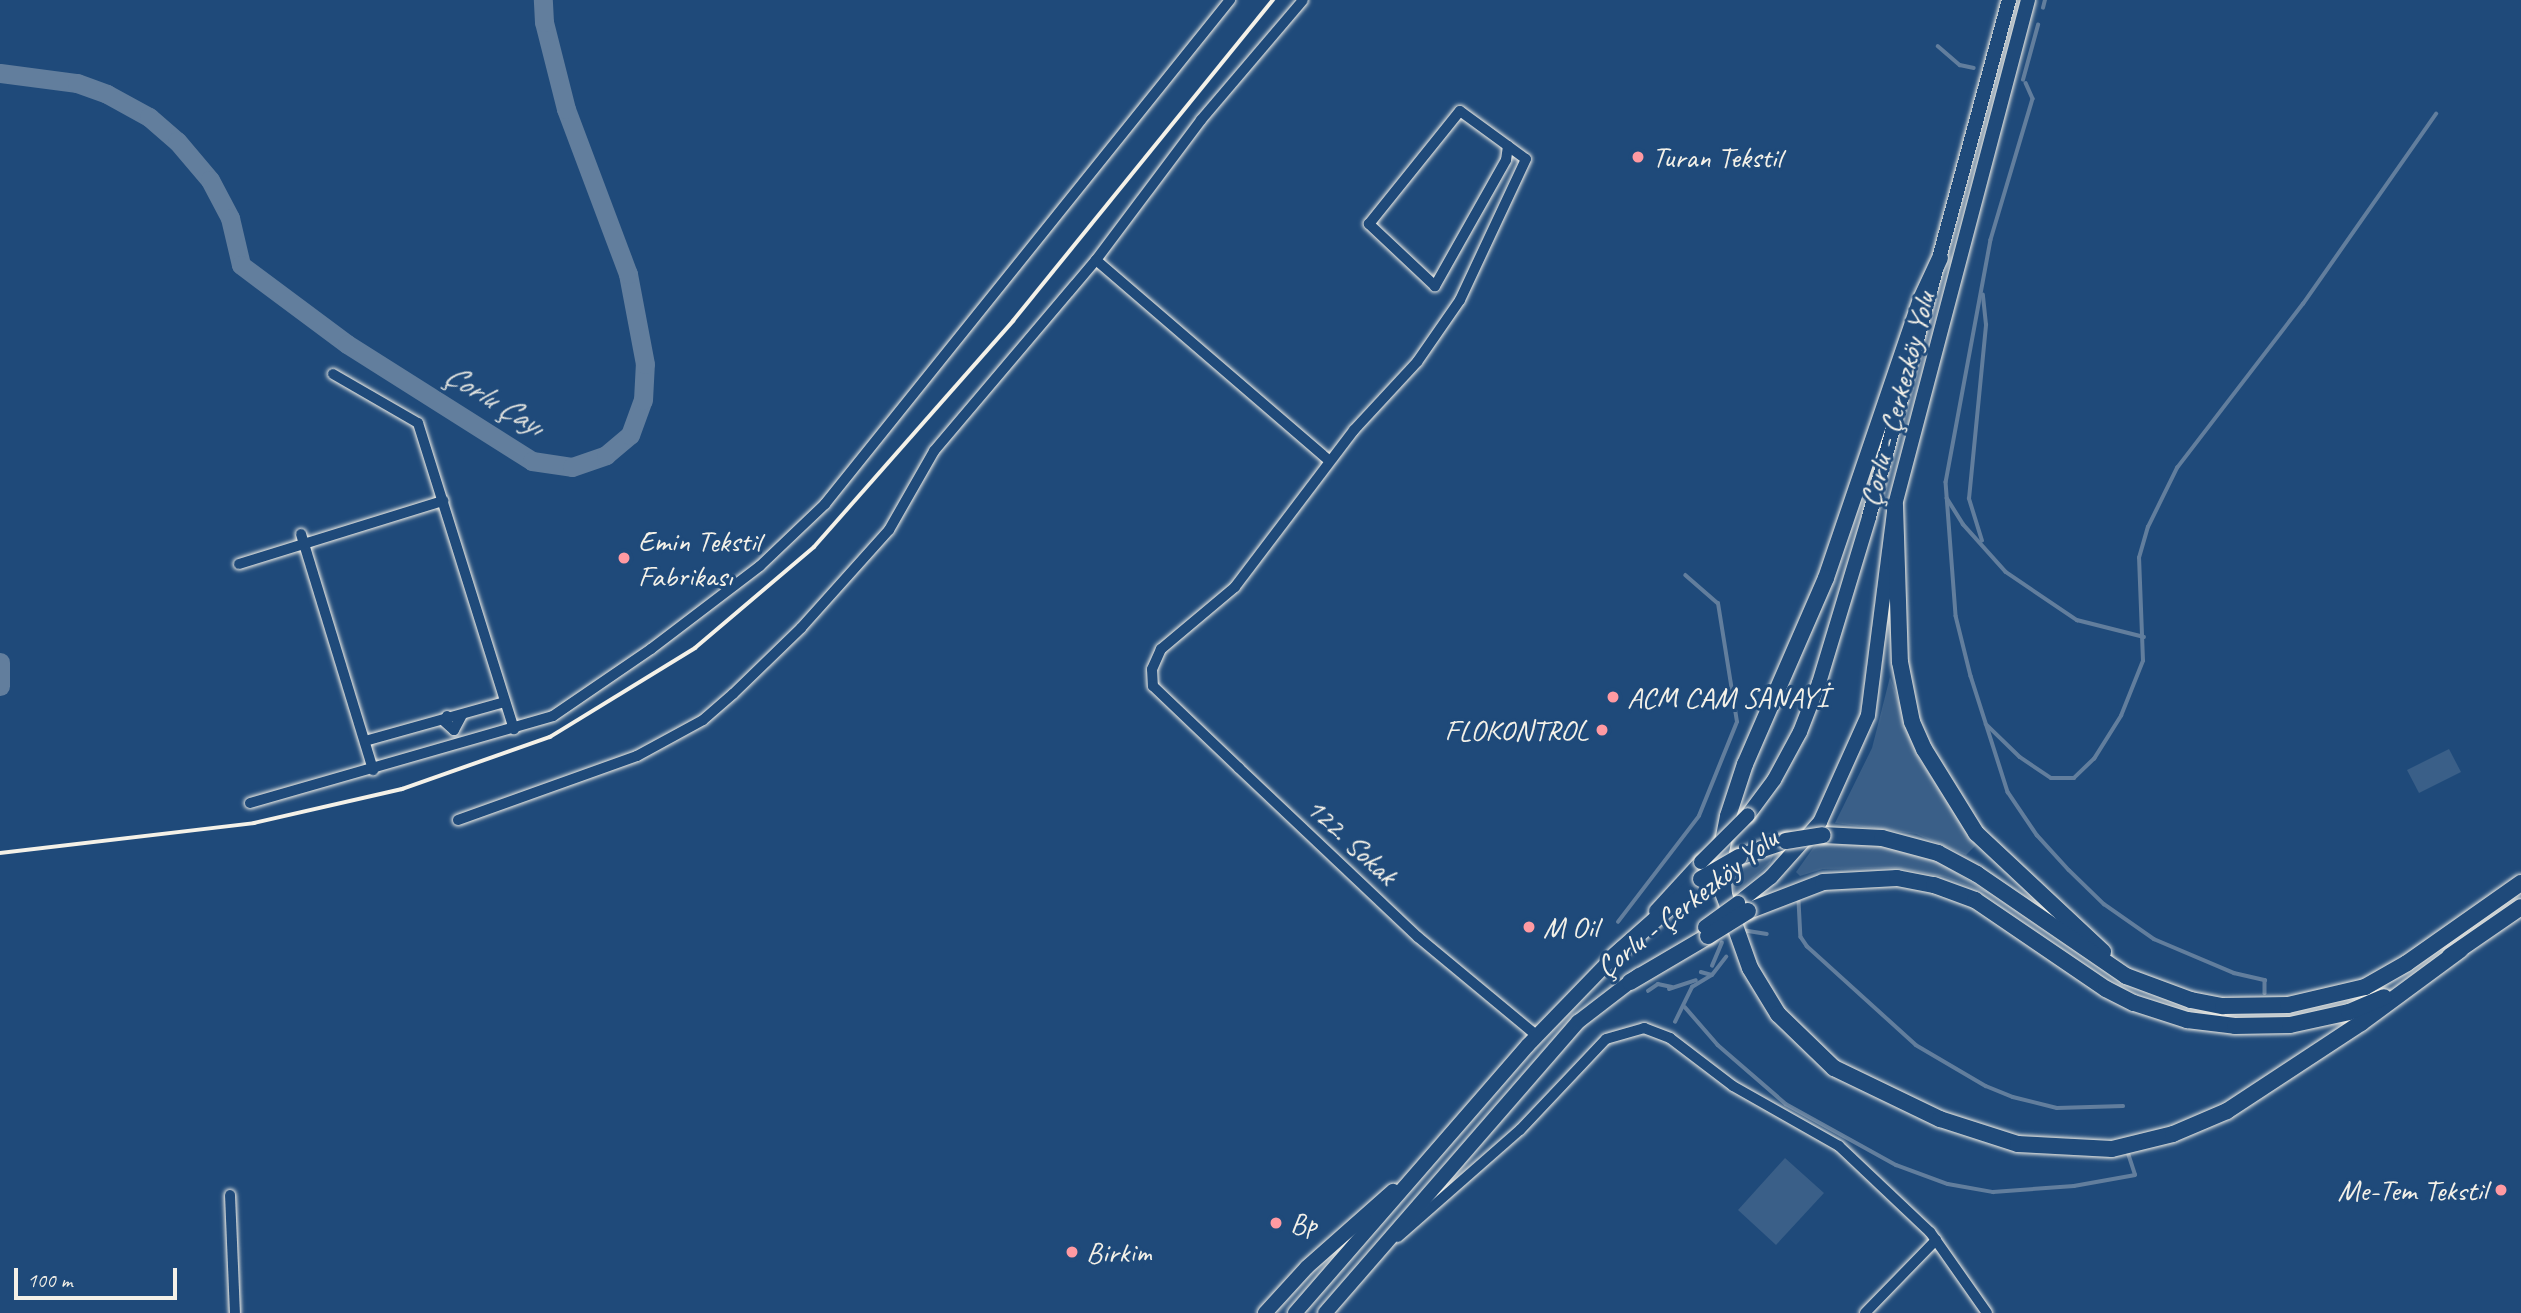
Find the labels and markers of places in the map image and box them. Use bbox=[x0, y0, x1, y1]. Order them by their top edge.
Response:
place label: Turan Tekstil bbox=[1652, 139, 1780, 175]
marker: Turan Tekstil bbox=[1630, 149, 1646, 165]
place label: Emin Tekstil Fabrikası bbox=[638, 523, 760, 594]
marker: Emin Tekstil Fabrikası bbox=[616, 550, 632, 566]
place label: ACM CAM SANAYİ bbox=[1627, 679, 1829, 715]
marker: ACM CAM SANAYİ bbox=[1605, 689, 1621, 705]
place label: FLOKONTROL bbox=[1445, 712, 1588, 748]
marker: FLOKONTROL bbox=[1594, 722, 1610, 738]
place label: M Oil bbox=[1543, 909, 1598, 945]
marker: M Oil bbox=[1521, 919, 1537, 935]
place label: Me-Tem Tekstil bbox=[2338, 1172, 2487, 1208]
marker: Me-Tem Tekstil bbox=[2493, 1182, 2509, 1198]
place label: Bp bbox=[1290, 1205, 1317, 1241]
marker: Bp bbox=[1268, 1215, 1284, 1231]
place label: Birkim bbox=[1086, 1234, 1152, 1270]
marker: Birkim bbox=[1064, 1244, 1080, 1260]

